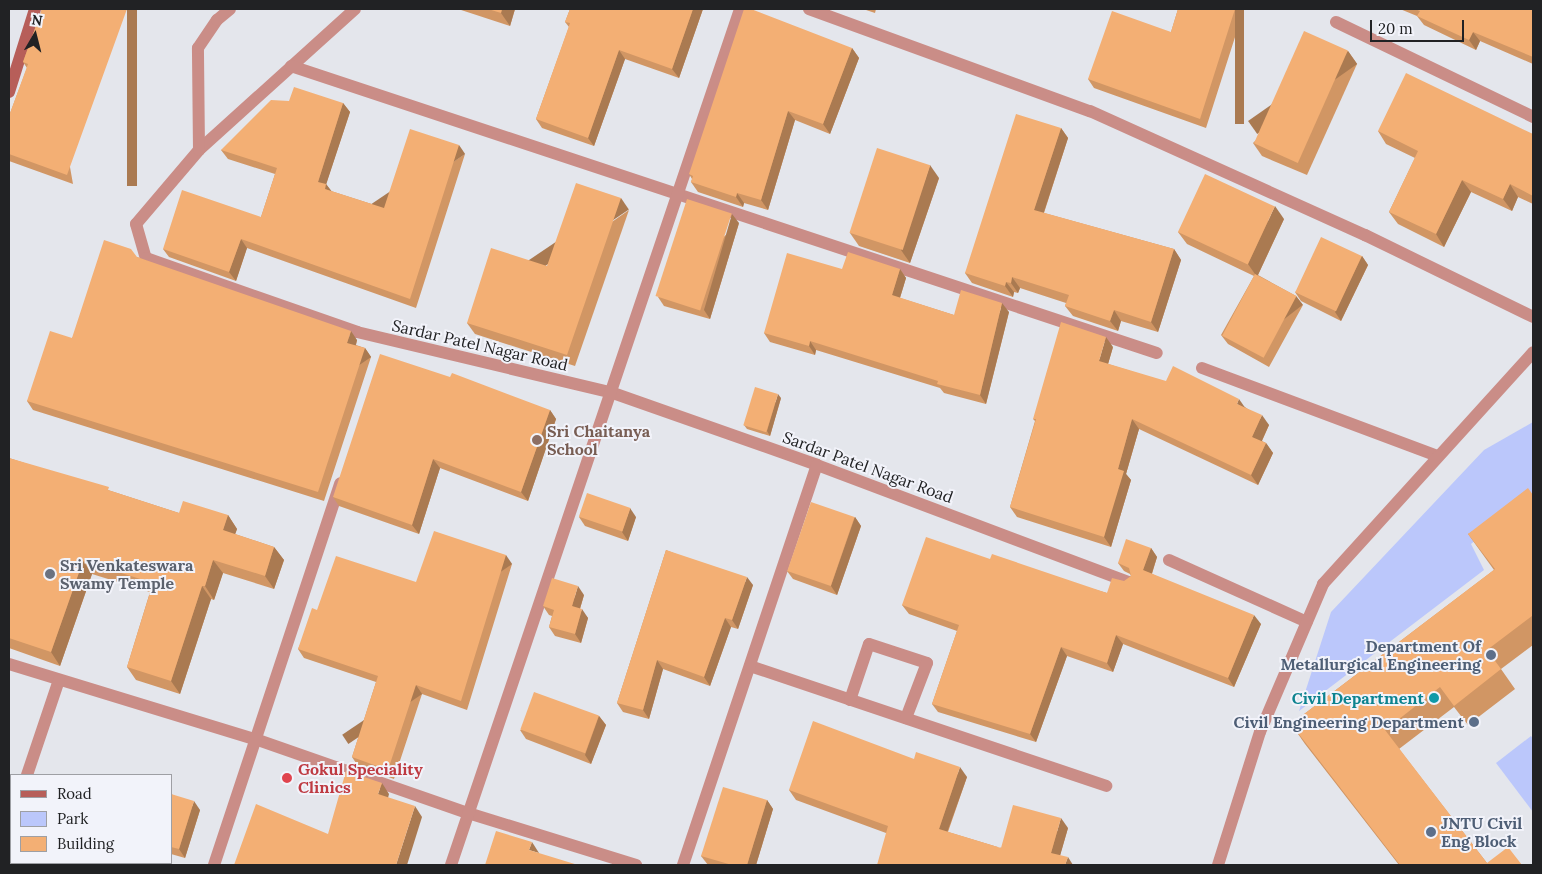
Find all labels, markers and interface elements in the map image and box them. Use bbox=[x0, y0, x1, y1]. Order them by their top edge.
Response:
north arrow bbox=[10, 10, 60, 60]
text: N bbox=[30, 10, 44, 30]
scale bar bbox=[1372, 10, 1466, 42]
text: 20 m bbox=[1378, 19, 1413, 38]
street label: Sardar Patel Nagar Road bbox=[390, 315, 570, 375]
place label: Sri Chaitanya School bbox=[547, 421, 650, 459]
street label: Sardar Patel Nagar Road bbox=[780, 427, 956, 507]
marker: Sri Chaitanya School bbox=[531, 434, 543, 446]
place label: Sri Venkateswara Swamy Temple bbox=[60, 555, 193, 593]
marker: Sri Venkateswara Swamy Temple bbox=[44, 568, 56, 580]
place label: Department Of Metallurgical Engineering bbox=[1280, 636, 1481, 674]
marker: Department Of Metallurgical Engineering bbox=[1485, 649, 1497, 661]
place label: Civil Department bbox=[1292, 688, 1424, 708]
marker: Civil Department bbox=[1428, 692, 1440, 704]
place label: Civil Engineering Department bbox=[1234, 712, 1464, 732]
marker: Civil Engineering Department bbox=[1468, 716, 1480, 728]
place label: Gokul Speciality Clinics bbox=[298, 759, 423, 797]
marker: Gokul Speciality Clinics bbox=[280, 771, 294, 785]
legend bbox=[10, 774, 172, 864]
text: Road bbox=[57, 784, 92, 803]
text: Park bbox=[57, 809, 88, 828]
place label: JNTU Civil Eng Block bbox=[1441, 813, 1522, 851]
marker: JNTU Civil Eng Block bbox=[1425, 826, 1437, 838]
text: Building bbox=[57, 834, 114, 853]

